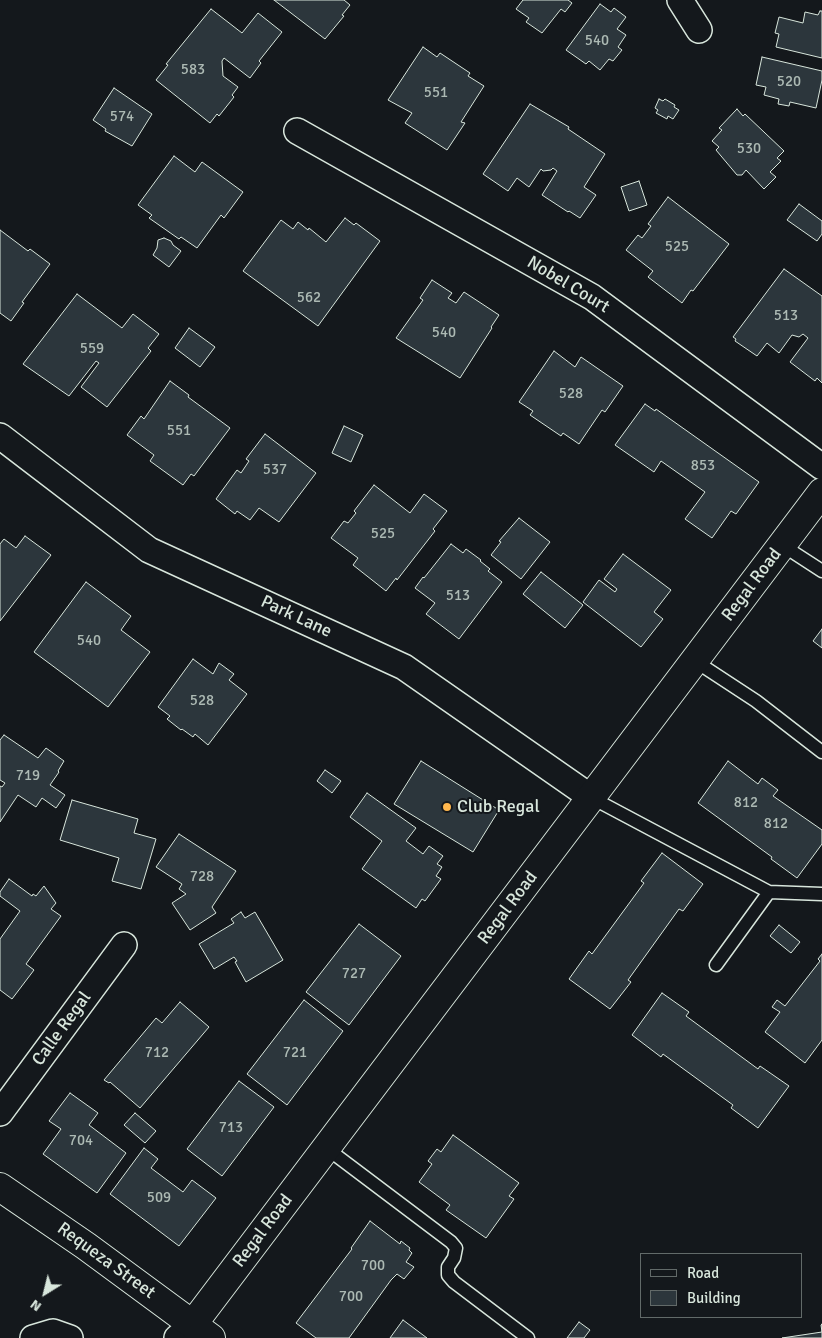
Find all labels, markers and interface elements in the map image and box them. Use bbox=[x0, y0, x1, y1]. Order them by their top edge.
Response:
house number: 540 bbox=[585, 32, 609, 50]
house number: 583 bbox=[181, 61, 205, 79]
house number: 520 bbox=[777, 73, 801, 91]
house number: 551 bbox=[424, 84, 448, 102]
house number: 574 bbox=[110, 108, 134, 126]
house number: 530 bbox=[737, 140, 761, 158]
house number: 525 bbox=[665, 238, 689, 256]
street label: Nobel Court bbox=[523, 252, 613, 318]
house number: 562 bbox=[297, 289, 321, 307]
house number: 513 bbox=[774, 307, 798, 325]
house number: 540 bbox=[432, 324, 456, 342]
house number: 559 bbox=[80, 340, 104, 358]
house number: 528 bbox=[559, 385, 583, 403]
house number: 551 bbox=[167, 422, 191, 440]
house number: 853 bbox=[691, 457, 715, 475]
house number: 537 bbox=[263, 461, 287, 479]
house number: 525 bbox=[371, 525, 395, 543]
street label: Regal Road bbox=[718, 544, 786, 626]
house number: 513 bbox=[446, 587, 470, 605]
street label: Park Lane bbox=[257, 591, 335, 643]
house number: 540 bbox=[77, 632, 101, 650]
house number: 528 bbox=[190, 692, 214, 710]
house number: 719 bbox=[16, 767, 40, 785]
house number: 812 bbox=[734, 794, 758, 812]
place label: Club Regal bbox=[457, 796, 540, 818]
marker: Club Regal bbox=[441, 801, 453, 813]
house number: 812 bbox=[764, 815, 788, 833]
street label: Regal Road bbox=[474, 867, 542, 949]
house number: 728 bbox=[190, 868, 214, 886]
house number: 727 bbox=[342, 965, 366, 983]
street label: Calle Regal bbox=[28, 988, 96, 1070]
house number: 712 bbox=[145, 1044, 169, 1062]
house number: 721 bbox=[283, 1044, 307, 1062]
house number: 713 bbox=[219, 1119, 243, 1137]
house number: 704 bbox=[69, 1132, 93, 1150]
house number: 509 bbox=[147, 1189, 171, 1207]
street label: Regal Road bbox=[229, 1190, 297, 1272]
street label: Requeza Street bbox=[53, 1218, 159, 1304]
legend bbox=[640, 1253, 802, 1318]
house number: 700 bbox=[361, 1257, 385, 1275]
text: Road bbox=[687, 1264, 719, 1282]
north arrow bbox=[20, 1268, 70, 1318]
house number: 700 bbox=[339, 1288, 363, 1306]
text: Building bbox=[687, 1289, 741, 1307]
text: N bbox=[27, 1296, 45, 1315]

